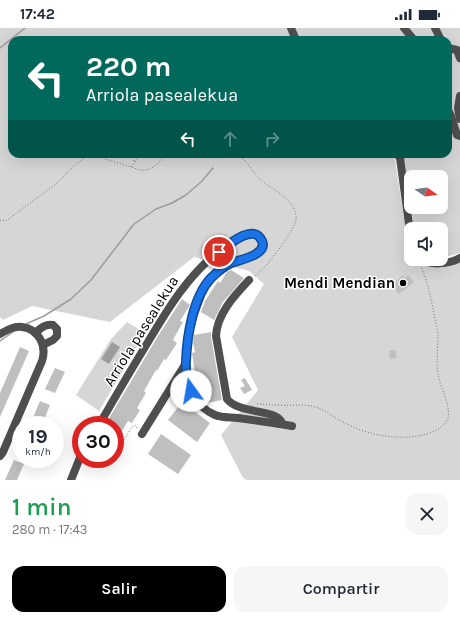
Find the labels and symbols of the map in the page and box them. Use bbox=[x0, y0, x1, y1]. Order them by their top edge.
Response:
north arrow bbox=[404, 170, 448, 214]
pin bbox=[202, 235, 236, 269]
street label: Arriola pasealekua bbox=[100, 272, 182, 390]
place label: Mendi Mendian bbox=[284, 274, 395, 292]
marker: Mendi Mendian bbox=[398, 278, 408, 288]
position arrow bbox=[170, 370, 212, 412]
speed limit sign: 30 bbox=[72, 416, 124, 468]

